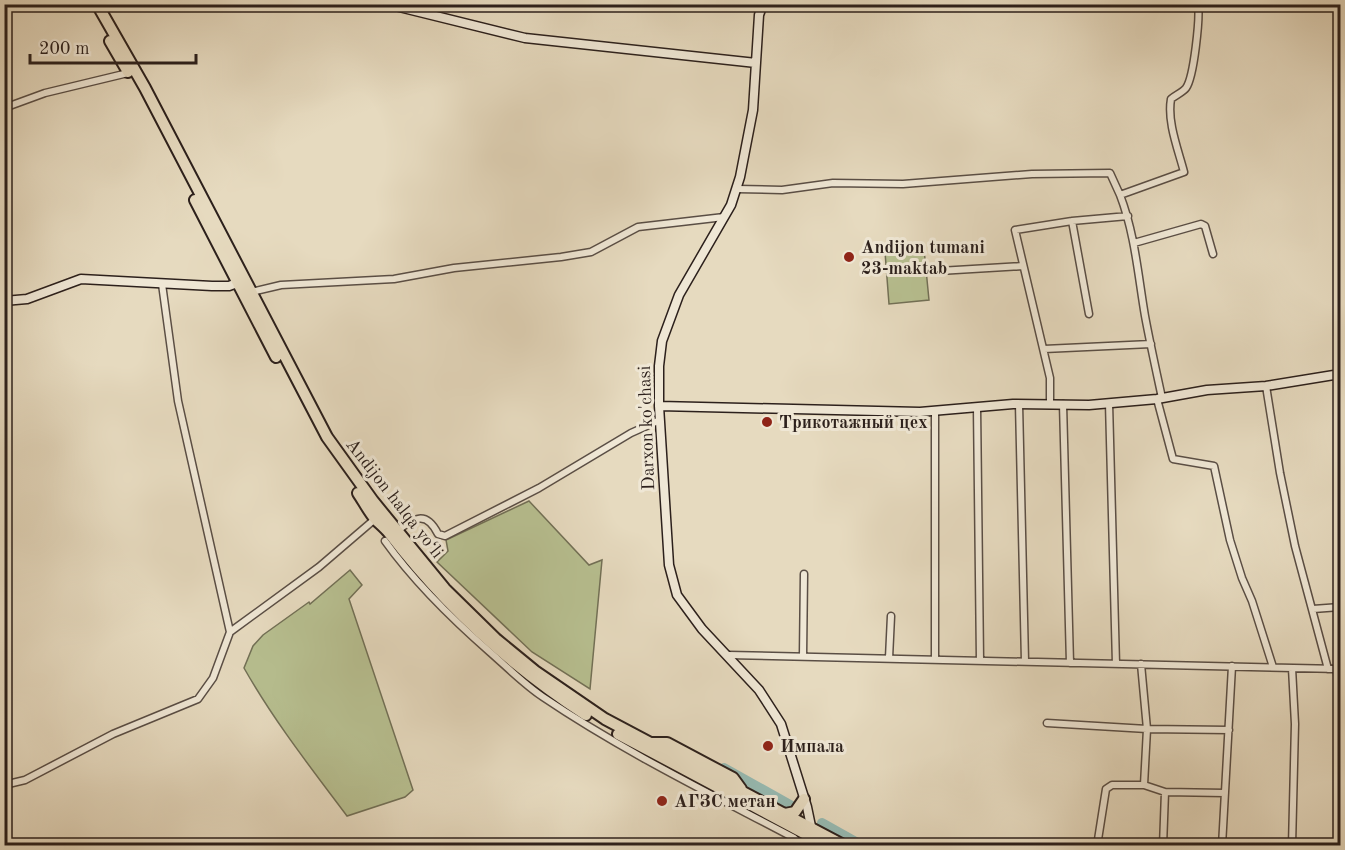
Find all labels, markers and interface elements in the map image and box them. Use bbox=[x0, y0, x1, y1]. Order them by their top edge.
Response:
scale bar bbox=[30, 27, 196, 65]
text: 200 m bbox=[39, 40, 90, 58]
place label: Andijon tumani 23-maktab bbox=[861, 239, 985, 278]
marker: Andijon tumani 23-maktab bbox=[842, 250, 856, 264]
street label: Darxon ko'chasi bbox=[636, 365, 658, 491]
place label: Трикотажный цех bbox=[779, 414, 928, 432]
marker: Трикотажный цех bbox=[760, 415, 774, 429]
street label: Andijon halqa yo‘li bbox=[342, 436, 446, 562]
place label: Импала bbox=[780, 738, 844, 756]
marker: Импала bbox=[761, 739, 775, 753]
place label: АГЗС метан bbox=[674, 793, 776, 811]
marker: АГЗС метан bbox=[655, 794, 669, 808]

